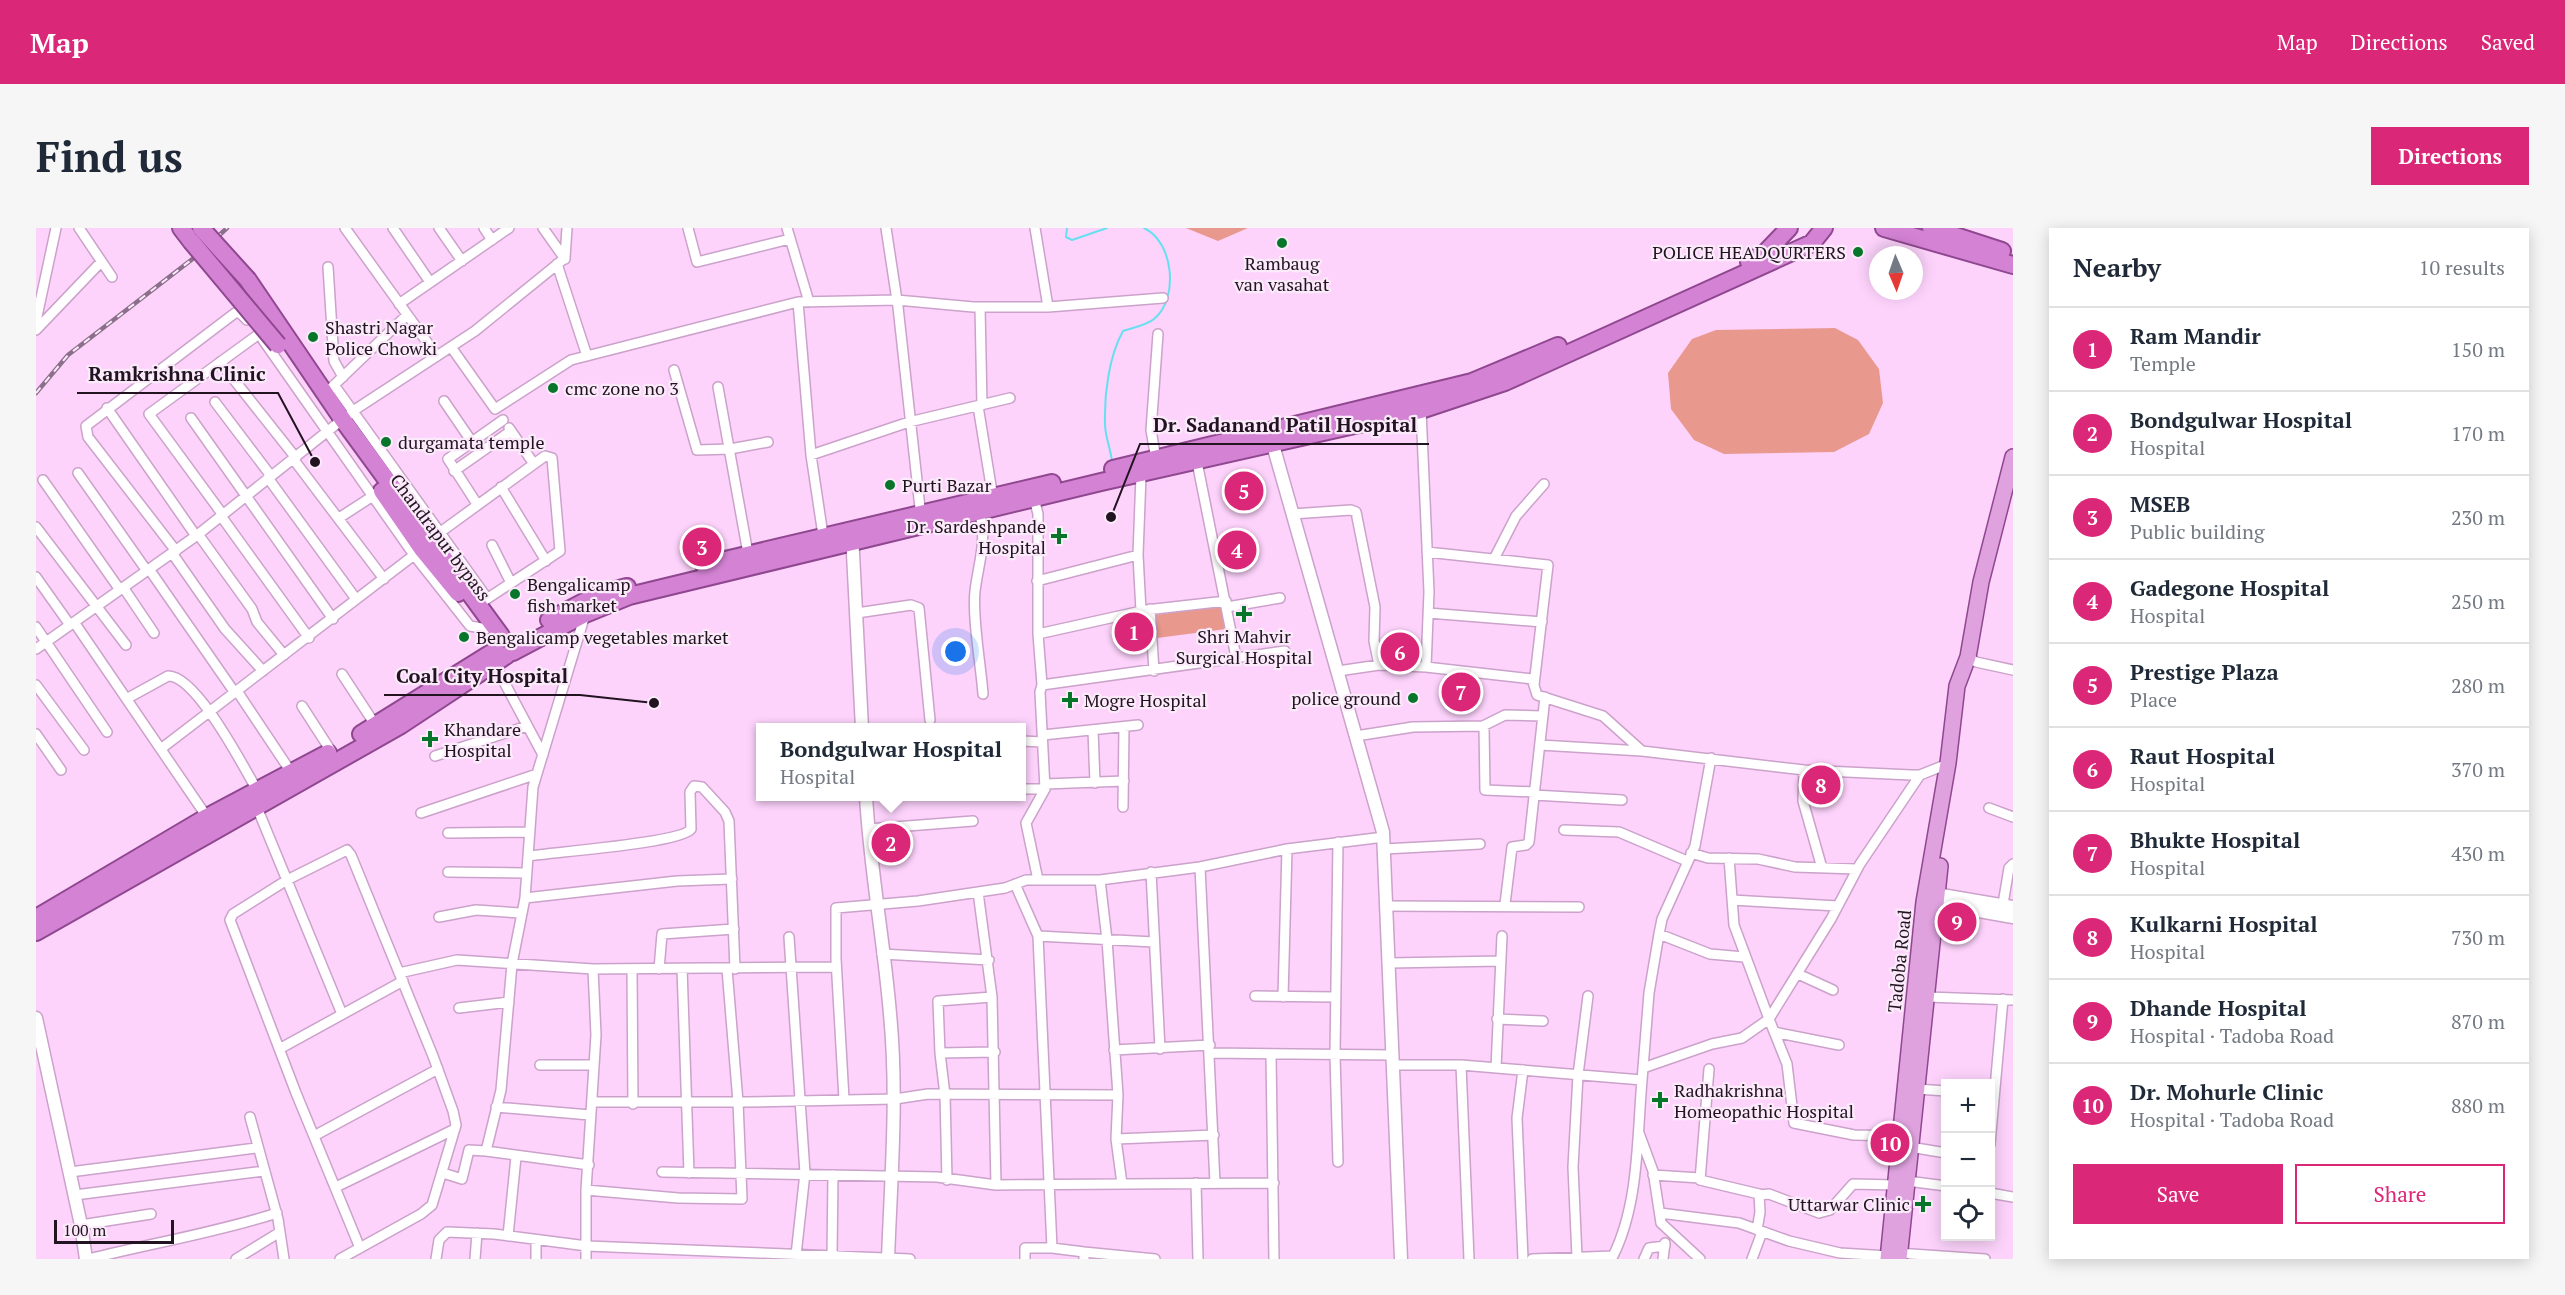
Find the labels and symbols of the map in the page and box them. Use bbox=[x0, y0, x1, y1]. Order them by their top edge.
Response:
marker: Rambaug van vasahat bbox=[1275, 236, 1289, 250]
place label: POLICE HEADQURTERS bbox=[1652, 240, 1846, 264]
marker: POLICE HEADQURTERS bbox=[1851, 245, 1865, 259]
north arrow bbox=[1869, 246, 1923, 300]
place label: Rambaug van vasahat bbox=[1234, 251, 1330, 296]
place label: Shastri Nagar Police Chowki bbox=[325, 315, 437, 360]
marker: Shastri Nagar Police Chowki bbox=[306, 330, 320, 344]
callout: Ramkrishna Clinic bbox=[77, 355, 278, 393]
text: Ramkrishna Clinic bbox=[88, 360, 266, 387]
place label: cmc zone no 3 bbox=[565, 376, 679, 400]
marker: cmc zone no 3 bbox=[546, 381, 560, 395]
callout: Dr. Sadanand Patil Hospital bbox=[1140, 406, 1429, 444]
text: Dr. Sadanand Patil Hospital bbox=[1153, 411, 1417, 438]
place label: durgamata temple bbox=[398, 430, 544, 454]
marker: durgamata temple bbox=[379, 435, 393, 449]
pin: 5 bbox=[1224, 468, 1264, 514]
street label: Chandrapur bypass bbox=[385, 469, 497, 605]
place label: Purti Bazar bbox=[902, 473, 991, 497]
marker: Purti Bazar bbox=[883, 478, 897, 492]
place label: Dr. Sardeshpande Hospital bbox=[906, 514, 1046, 559]
pin: 3 bbox=[682, 524, 722, 570]
marker: Dr. Sardeshpande Hospital bbox=[1050, 527, 1068, 545]
pin: 4 bbox=[1218, 528, 1256, 572]
place label: Bengalicamp fish market bbox=[527, 572, 630, 617]
marker: Bengalicamp fish market bbox=[508, 587, 522, 601]
marker: Shri Mahvir Surgical Hospital bbox=[1235, 605, 1253, 623]
pin: 1 bbox=[1114, 610, 1154, 654]
place label: Shri Mahvir Surgical Hospital bbox=[1176, 624, 1312, 669]
place label: Bengalicamp vegetables market bbox=[476, 625, 729, 649]
marker: Bengalicamp vegetables market bbox=[457, 630, 471, 644]
pin: 6 bbox=[1380, 630, 1420, 674]
your location bbox=[941, 637, 970, 666]
callout: Coal City Hospital bbox=[384, 657, 580, 695]
text: Coal City Hospital bbox=[396, 662, 568, 689]
pin: 7 bbox=[1442, 670, 1480, 714]
place label: police ground bbox=[1291, 686, 1401, 710]
place label: Mogre Hospital bbox=[1084, 688, 1207, 712]
marker: Mogre Hospital bbox=[1061, 691, 1079, 709]
marker: police ground bbox=[1406, 691, 1420, 705]
place label: Khandare Hospital bbox=[444, 717, 521, 762]
marker: Khandare Hospital bbox=[421, 730, 439, 748]
pin: 8 bbox=[1802, 762, 1840, 808]
pin: 2 bbox=[872, 820, 910, 866]
pin: 9 bbox=[1938, 900, 1976, 944]
street label: Tadoba Road bbox=[1882, 908, 1916, 1014]
place label: Radhakrishna Homeopathic Hospital bbox=[1674, 1078, 1854, 1123]
marker: Radhakrishna Homeopathic Hospital bbox=[1651, 1091, 1669, 1109]
pin: 10 bbox=[1870, 1120, 1910, 1166]
place label: Uttarwar Clinic bbox=[1788, 1192, 1910, 1216]
marker: Uttarwar Clinic bbox=[1914, 1195, 1932, 1213]
scale bar bbox=[54, 1217, 174, 1244]

